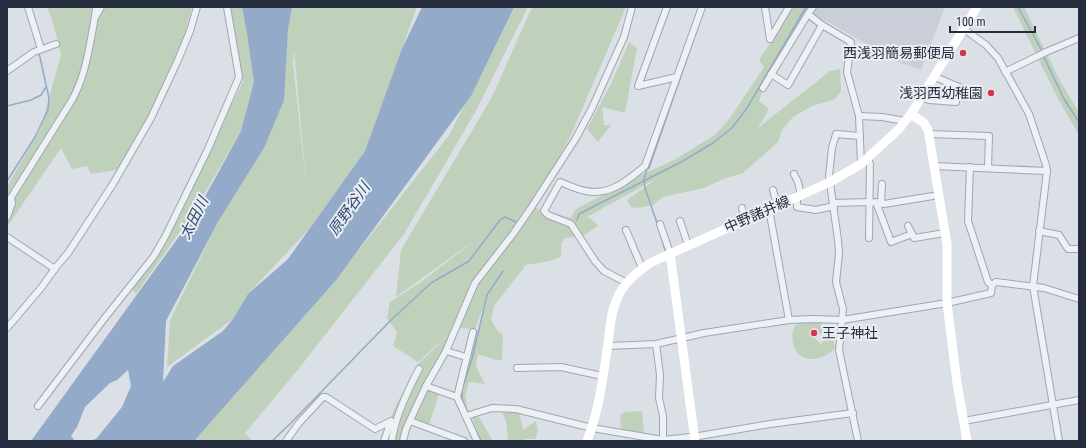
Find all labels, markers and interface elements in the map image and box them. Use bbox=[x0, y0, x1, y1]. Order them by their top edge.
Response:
scale bar bbox=[950, 8, 1035, 34]
text: 100 m bbox=[956, 15, 986, 29]
place label: 西浅羽簡易郵便局 bbox=[843, 45, 955, 61]
marker: 西浅羽簡易郵便局 bbox=[958, 48, 968, 58]
place label: 浅羽西幼稚園 bbox=[899, 85, 983, 101]
marker: 浅羽西幼稚園 bbox=[986, 88, 996, 98]
water label: 原野谷川 bbox=[324, 178, 375, 239]
water label: 太田川 bbox=[176, 192, 213, 242]
street label: 中野諸井線 bbox=[722, 192, 792, 236]
place label: 王子神社 bbox=[822, 325, 878, 341]
marker: 王子神社 bbox=[809, 328, 819, 338]

